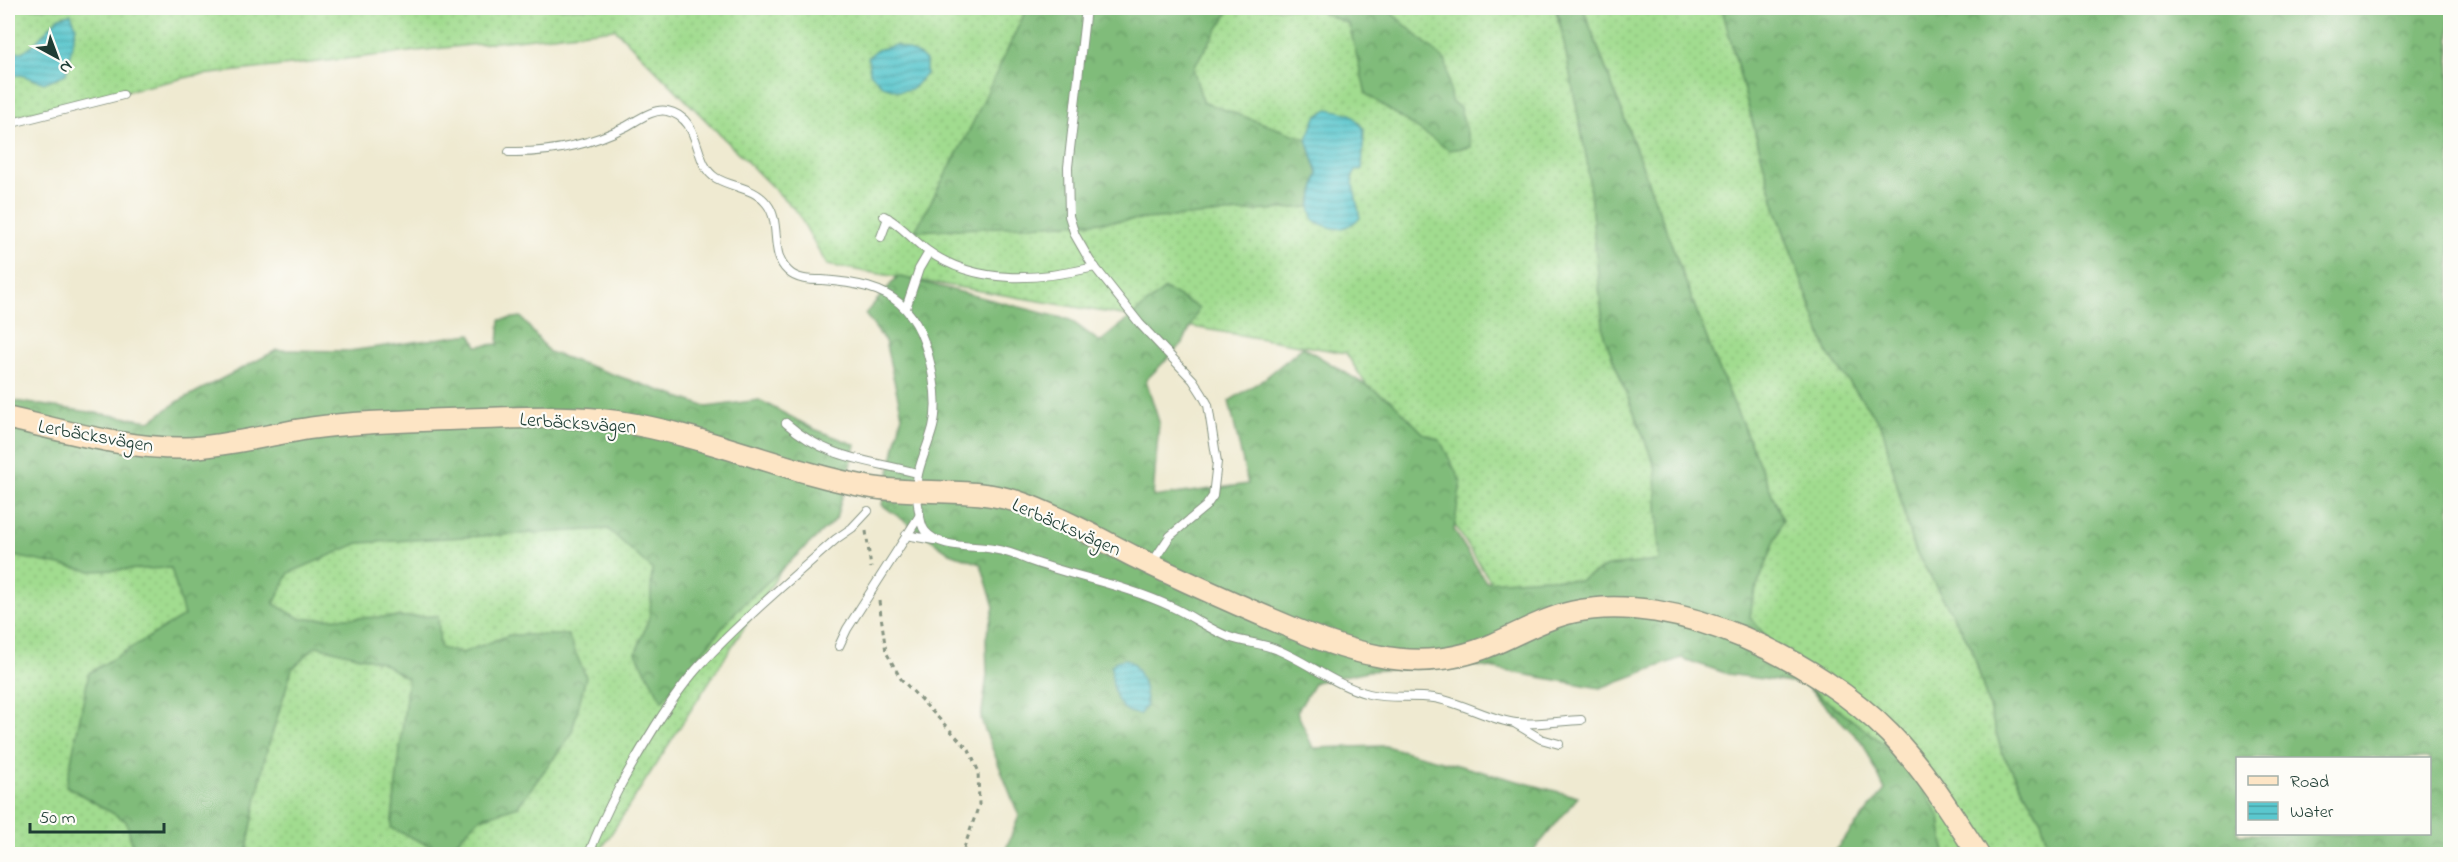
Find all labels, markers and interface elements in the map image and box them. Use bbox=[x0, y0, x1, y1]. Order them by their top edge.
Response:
north arrow bbox=[27, 27, 87, 87]
text: N bbox=[53, 54, 77, 80]
street label: Lerbäcksvägen bbox=[519, 406, 637, 444]
street label: Lerbäcksvägen bbox=[35, 413, 156, 463]
street label: Lerbäcksvägen bbox=[1006, 491, 1125, 566]
legend bbox=[2236, 757, 2431, 835]
text: Road bbox=[2290, 770, 2329, 796]
scale bar bbox=[30, 796, 164, 834]
text: Water bbox=[2290, 800, 2334, 826]
text: 50 m bbox=[39, 806, 76, 832]

